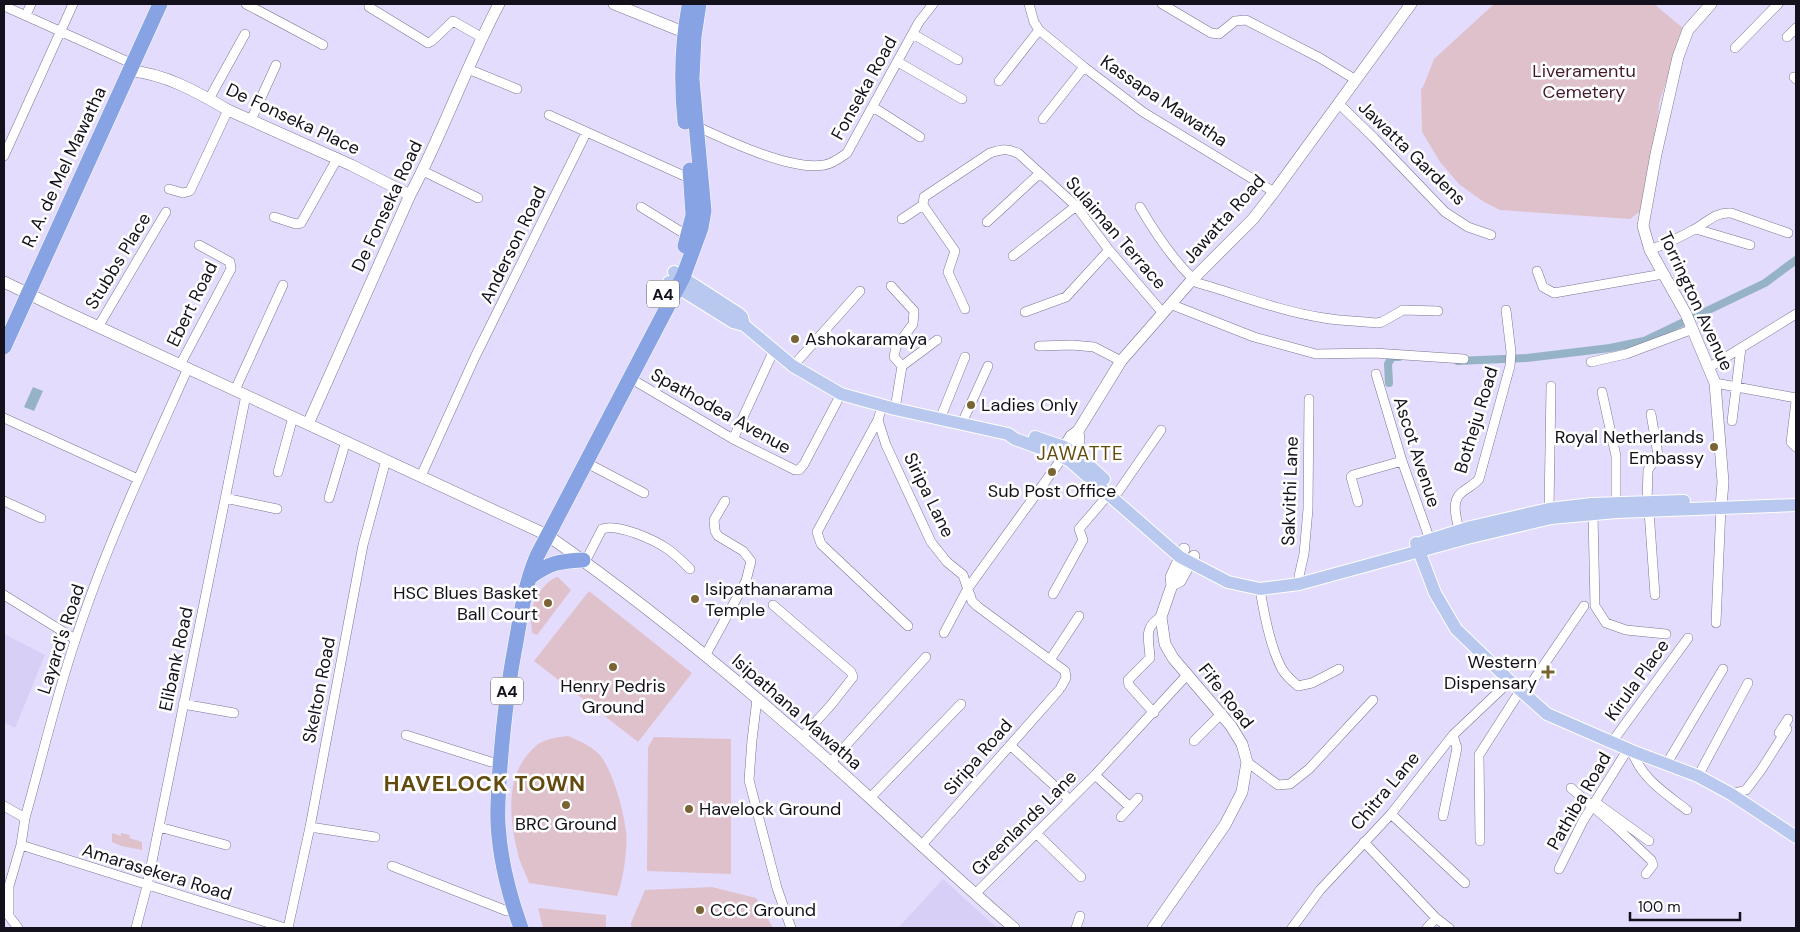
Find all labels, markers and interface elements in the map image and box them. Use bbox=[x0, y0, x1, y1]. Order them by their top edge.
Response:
street label: Fonseka Road bbox=[826, 32, 902, 144]
street label: Kassapa Mawatha bbox=[1096, 50, 1232, 152]
park label: Liveramentu Cemetery bbox=[1532, 59, 1636, 104]
street label: De Fonseka Place bbox=[222, 77, 364, 161]
street label: R. A. de Mel Mawatha bbox=[16, 83, 112, 251]
street label: Jawatta Gardens bbox=[1353, 95, 1471, 211]
street label: De Fonseka Road bbox=[346, 136, 428, 276]
street label: Jawatta Road bbox=[1178, 169, 1270, 269]
street label: Sulaiman Terrace bbox=[1060, 171, 1172, 295]
street label: Anderson Road bbox=[474, 183, 552, 307]
street label: Stubbs Place bbox=[80, 208, 156, 314]
street label: Torrington Avenue bbox=[1653, 228, 1739, 374]
street label: Ebert Road bbox=[161, 257, 223, 351]
road number: A4 bbox=[647, 280, 679, 308]
place label: Ashokaramaya bbox=[805, 327, 927, 351]
marker: Ashokaramaya bbox=[789, 333, 801, 345]
street label: Spathodea Avenue bbox=[647, 363, 795, 459]
street label: Botheju Road bbox=[1448, 364, 1504, 476]
place label: Ladies Only bbox=[981, 393, 1078, 417]
street label: Ascot Avenue bbox=[1388, 394, 1446, 510]
marker: Ladies Only bbox=[965, 399, 977, 411]
place label: Royal Netherlands Embassy bbox=[1555, 425, 1704, 470]
street label: Sakvithi Lane bbox=[1276, 436, 1304, 546]
district label: JAWATTE bbox=[1036, 441, 1124, 466]
marker: Royal Netherlands Embassy bbox=[1708, 441, 1720, 453]
street label: Siripa Lane bbox=[898, 449, 960, 541]
marker: Sub Post Office bbox=[1046, 466, 1058, 478]
place label: Sub Post Office bbox=[988, 479, 1116, 503]
place label: Isipathanarama Temple bbox=[705, 577, 833, 622]
street label: Layard's Road bbox=[32, 581, 90, 697]
place label: HSC Blues Basket Ball Court bbox=[393, 581, 538, 626]
marker: Isipathanarama Temple bbox=[689, 593, 701, 605]
marker: HSC Blues Basket Ball Court bbox=[542, 597, 554, 609]
street label: Elibank Road bbox=[153, 605, 199, 713]
street label: Kirula Place bbox=[1599, 634, 1675, 726]
street label: Skelton Road bbox=[297, 635, 341, 745]
street label: Isipathana Mawatha bbox=[727, 649, 867, 775]
place label: Western Dispensary bbox=[1444, 650, 1537, 695]
street label: Fife Road bbox=[1193, 658, 1259, 734]
marker: Henry Pedris Ground bbox=[607, 661, 619, 673]
marker: Western Dispensary bbox=[1541, 665, 1555, 679]
place label: Henry Pedris Ground bbox=[560, 674, 666, 719]
road number: A4 bbox=[491, 678, 523, 704]
street label: Siripa Road bbox=[938, 714, 1018, 800]
street label: Chitra Lane bbox=[1345, 747, 1425, 835]
street label: Pathiba Road bbox=[1541, 748, 1617, 854]
street label: Greenlands Lane bbox=[966, 765, 1082, 881]
district label: HAVELOCK TOWN bbox=[384, 769, 586, 798]
place label: Havelock Ground bbox=[699, 797, 841, 821]
marker: BRC Ground bbox=[560, 799, 572, 811]
marker: Havelock Ground bbox=[683, 803, 695, 815]
place label: BRC Ground bbox=[515, 812, 617, 836]
street label: Amarasekera Road bbox=[79, 838, 235, 906]
scale bar bbox=[1630, 890, 1740, 922]
text: 100 m bbox=[1638, 897, 1681, 917]
place label: CCC Ground bbox=[710, 898, 816, 922]
marker: CCC Ground bbox=[694, 904, 706, 916]

